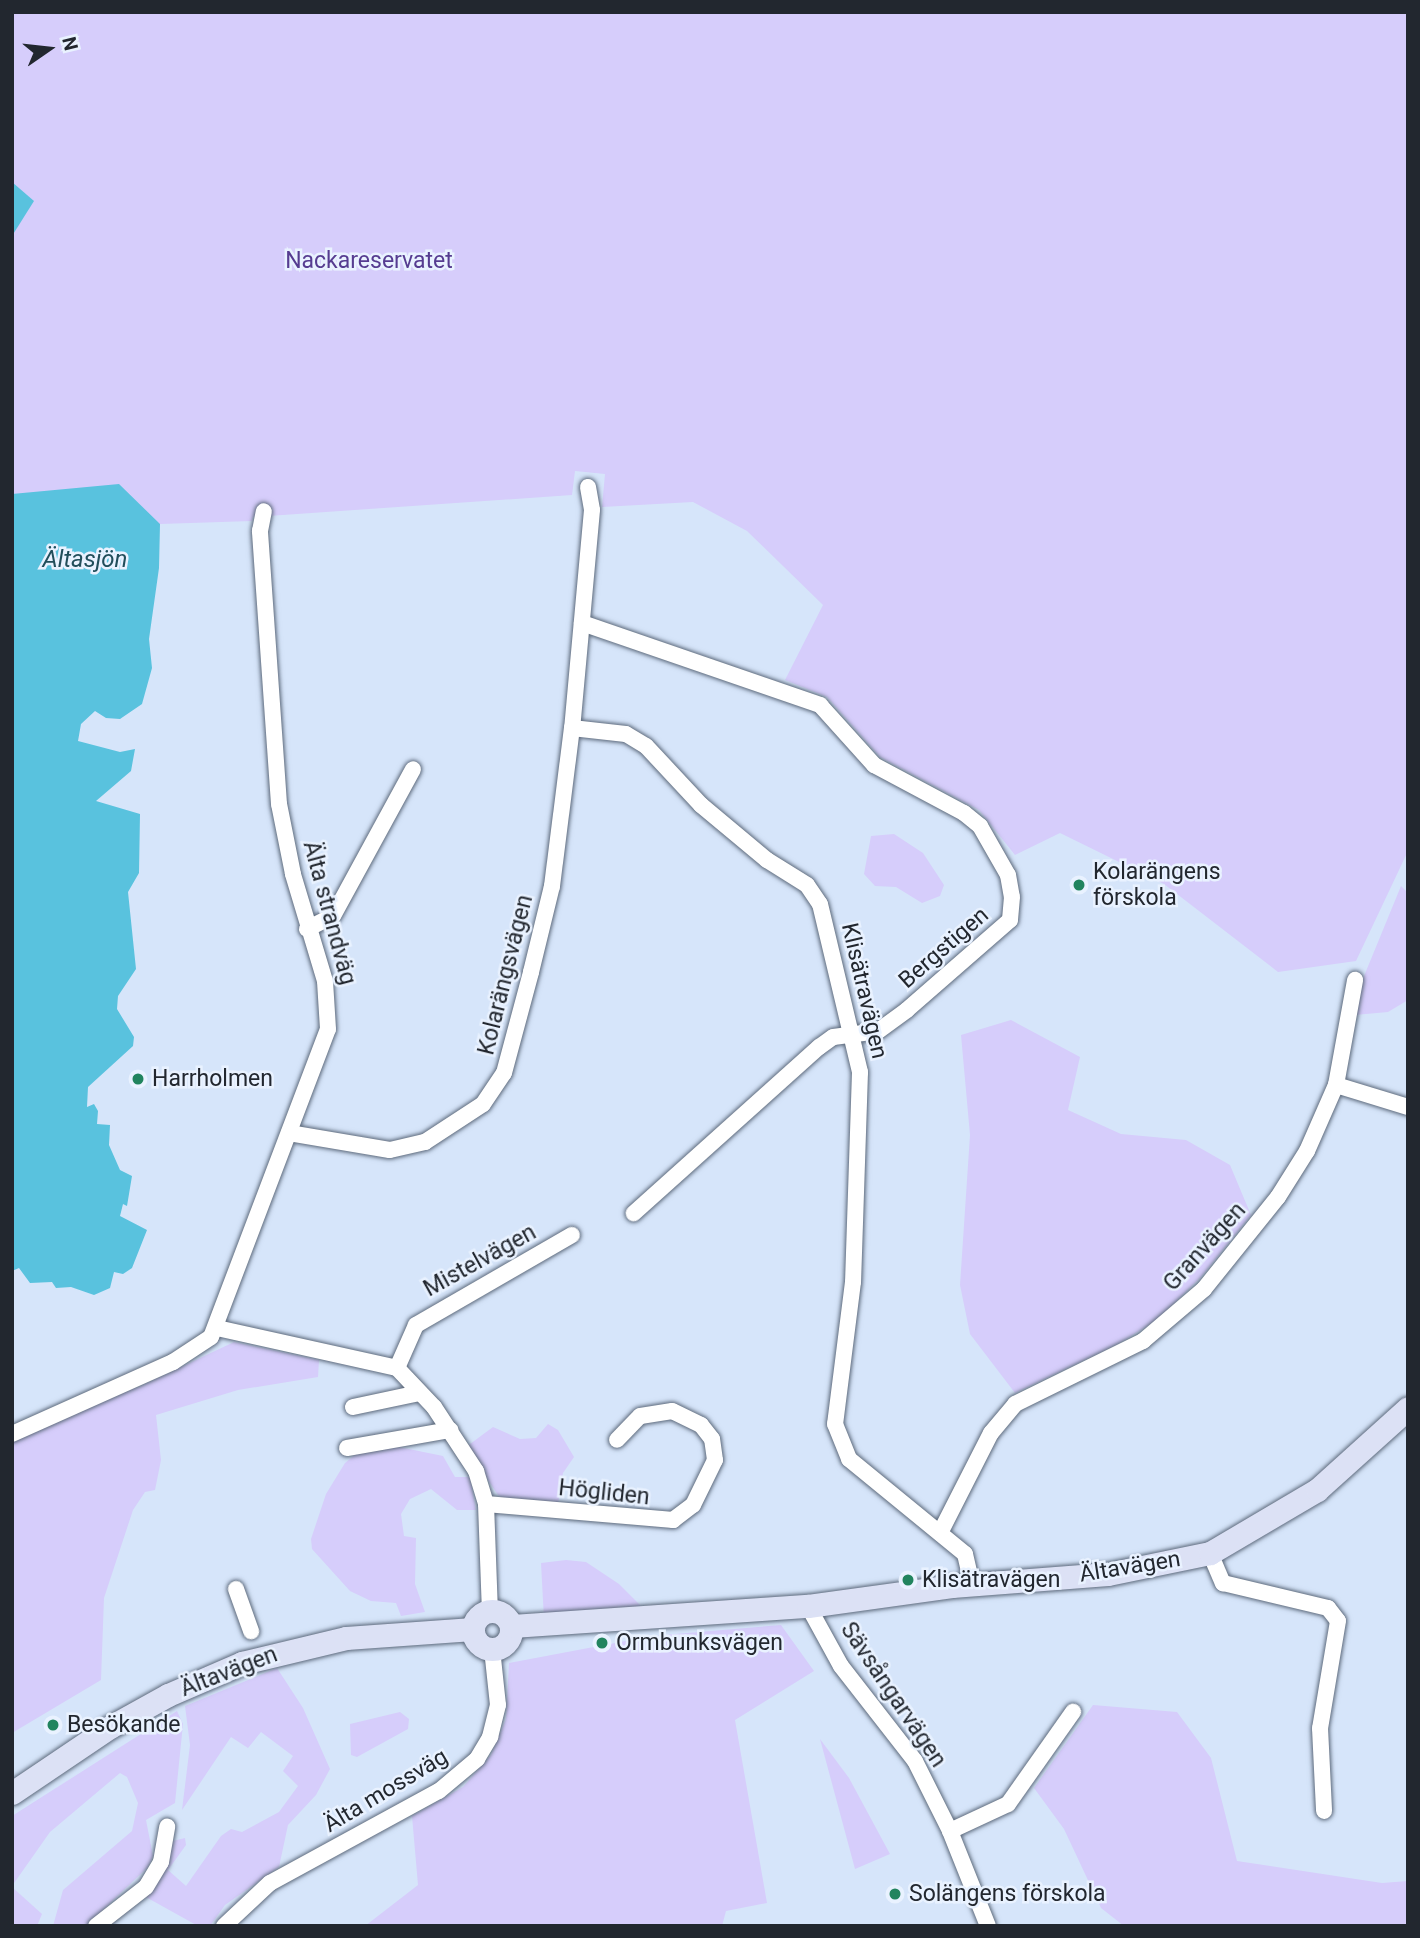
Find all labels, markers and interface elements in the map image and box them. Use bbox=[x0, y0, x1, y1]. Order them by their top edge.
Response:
north arrow bbox=[14, 14, 84, 84]
text: N bbox=[57, 35, 83, 53]
park label: Nackareservatet bbox=[285, 247, 453, 275]
water label: Ältasjön bbox=[43, 546, 127, 574]
street label: Älta strandväg bbox=[297, 838, 361, 988]
place label: Kolarängens förskola bbox=[1093, 858, 1221, 912]
marker: Kolarängens förskola bbox=[1071, 877, 1087, 893]
street label: Kolarängsvägen bbox=[473, 892, 539, 1058]
street label: Bergstigen bbox=[894, 902, 994, 994]
street label: Klisätravägen bbox=[835, 920, 893, 1062]
place label: Harrholmen bbox=[152, 1065, 273, 1093]
marker: Harrholmen bbox=[130, 1071, 146, 1087]
street label: Granvägen bbox=[1158, 1197, 1252, 1297]
street label: Mistelvägen bbox=[419, 1219, 541, 1303]
street label: Högliden bbox=[557, 1474, 651, 1512]
street label: Ältavägen bbox=[1078, 1545, 1182, 1589]
place label: Klisätravägen bbox=[922, 1566, 1061, 1594]
marker: Klisätravägen bbox=[900, 1572, 916, 1588]
street label: Sävsångarvägen bbox=[834, 1617, 952, 1773]
place label: Ormbunksvägen bbox=[616, 1629, 783, 1657]
marker: Ormbunksvägen bbox=[594, 1635, 610, 1651]
street label: Ältavägen bbox=[177, 1641, 281, 1703]
place label: Besökande bbox=[67, 1711, 181, 1739]
marker: Besökande bbox=[45, 1717, 61, 1733]
street label: Älta mossväg bbox=[319, 1743, 453, 1839]
place label: Solängens förskola bbox=[909, 1880, 1106, 1908]
marker: Solängens förskola bbox=[887, 1886, 903, 1902]

